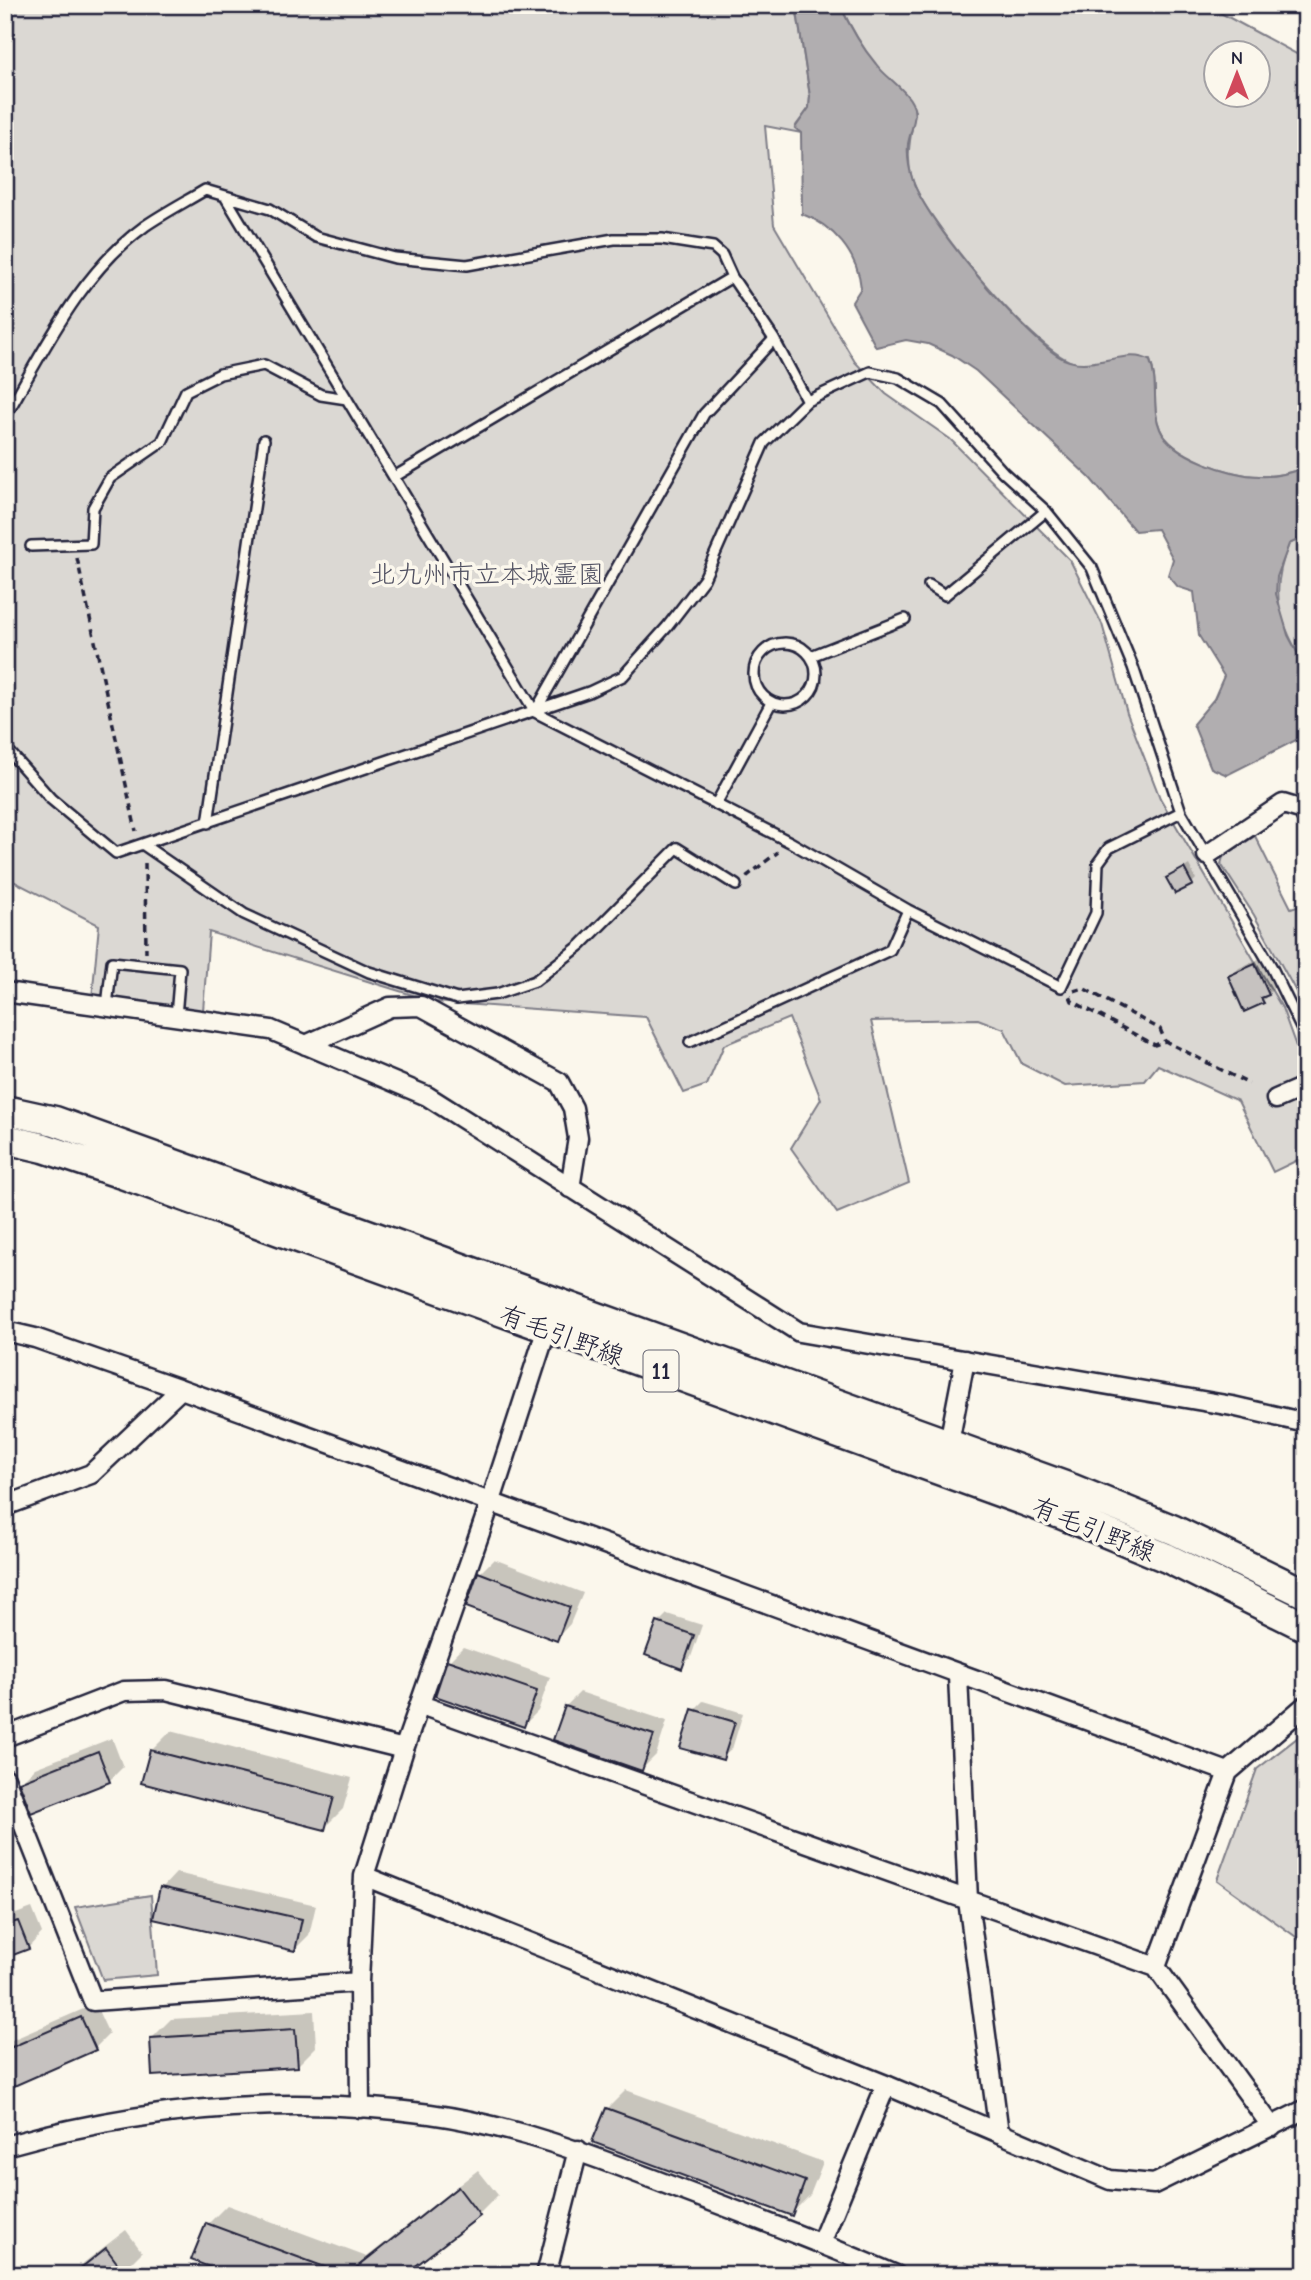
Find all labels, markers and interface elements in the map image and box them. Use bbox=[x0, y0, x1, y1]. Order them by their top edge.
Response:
north arrow bbox=[1202, 38, 1272, 108]
text: N bbox=[1231, 47, 1243, 69]
park label: 北九州市立本城霊園 bbox=[370, 560, 604, 590]
street label: 有毛引野線 bbox=[495, 1300, 628, 1372]
road number: 11 bbox=[644, 1350, 678, 1392]
street label: 有毛引野線 bbox=[1028, 1492, 1160, 1568]

